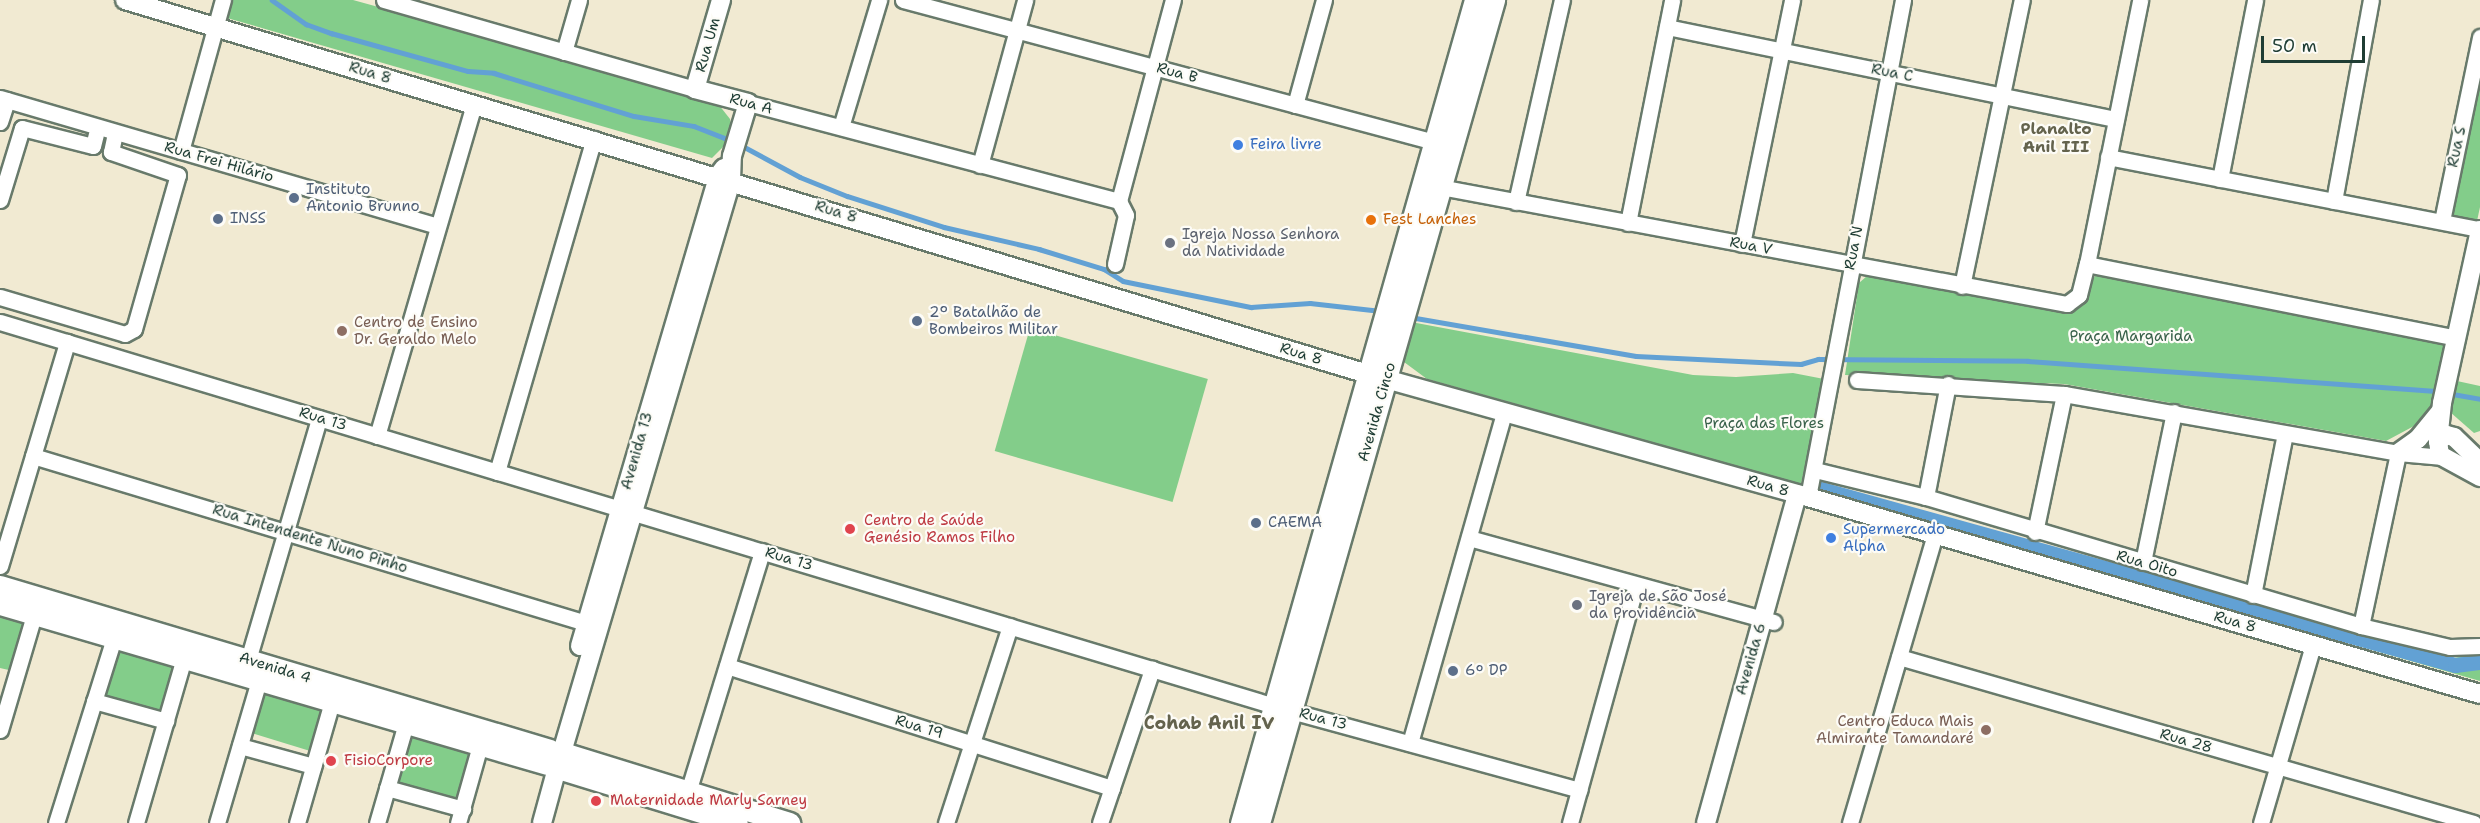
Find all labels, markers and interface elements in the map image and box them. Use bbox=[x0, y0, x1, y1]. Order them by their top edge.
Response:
street label: Rua Um bbox=[692, 16, 724, 74]
scale bar bbox=[2264, 24, 2368, 62]
text: 50 m bbox=[2272, 34, 2317, 58]
street label: Rua 8 bbox=[347, 58, 393, 88]
street label: Rua B bbox=[1154, 59, 1200, 87]
street label: Rua C bbox=[1870, 60, 1914, 86]
street label: Rua A bbox=[727, 90, 775, 118]
district label: Planalto Anil III bbox=[2020, 119, 2092, 157]
street label: Rua S bbox=[2444, 125, 2470, 169]
place label: Feira livre bbox=[1250, 136, 1322, 154]
street label: Rua Frei Hilário bbox=[162, 138, 276, 186]
marker: Feira livre bbox=[1231, 138, 1245, 152]
place label: Instituto Antonio Brunno bbox=[306, 180, 420, 215]
marker: Instituto Antonio Brunno bbox=[287, 191, 301, 205]
street label: Rua 8 bbox=[813, 197, 859, 227]
place label: INSS bbox=[230, 210, 266, 228]
place label: Fest Lanches bbox=[1383, 211, 1476, 229]
marker: INSS bbox=[211, 212, 225, 226]
marker: Fest Lanches bbox=[1364, 213, 1378, 227]
street label: Rua N bbox=[1841, 224, 1867, 272]
place label: Igreja Nossa Senhora da Natividade bbox=[1182, 225, 1339, 260]
street label: Rua V bbox=[1728, 233, 1774, 259]
marker: Igreja Nossa Senhora da Natividade bbox=[1163, 236, 1177, 250]
place label: 2° Batalhão de Bombeiros Militar bbox=[929, 303, 1058, 338]
place label: Centro de Ensino Dr. Geraldo Melo bbox=[354, 313, 478, 348]
marker: 2° Batalhão de Bombeiros Militar bbox=[910, 314, 924, 328]
marker: Centro de Ensino Dr. Geraldo Melo bbox=[335, 324, 349, 338]
park label: Praça Margarida bbox=[2069, 328, 2193, 346]
street label: Rua 8 bbox=[1278, 339, 1324, 369]
street label: Avenida Cinco bbox=[1354, 360, 1400, 464]
street label: Rua 13 bbox=[297, 403, 349, 435]
street label: Avenida 13 bbox=[617, 410, 657, 492]
park label: Praça das Flores bbox=[1704, 415, 1824, 433]
street label: Rua 8 bbox=[1745, 471, 1791, 501]
street label: Rua Intendente Nuno Pinho bbox=[210, 501, 410, 577]
place label: Centro de Saúde Genésio Ramos Filho bbox=[864, 511, 1015, 546]
place label: CAEMA bbox=[1268, 514, 1322, 532]
marker: CAEMA bbox=[1249, 516, 1263, 530]
marker: Centro de Saúde Genésio Ramos Filho bbox=[841, 520, 859, 538]
place label: Supermercado Alpha bbox=[1843, 520, 1945, 555]
marker: Supermercado Alpha bbox=[1824, 531, 1838, 545]
street label: Rua 13 bbox=[763, 543, 815, 575]
street label: Rua Oito bbox=[2114, 547, 2180, 581]
place label: Igreja de São José da Providência bbox=[1589, 587, 1727, 622]
marker: Igreja de São José da Providência bbox=[1570, 598, 1584, 612]
street label: Rua 8 bbox=[2212, 607, 2258, 637]
street label: Avenida 6 bbox=[1732, 621, 1770, 697]
street label: Avenida 4 bbox=[237, 649, 313, 687]
place label: 6º DP bbox=[1465, 662, 1508, 680]
marker: 6º DP bbox=[1446, 664, 1460, 678]
street label: Rua 13 bbox=[1297, 704, 1349, 734]
street label: Rua 19 bbox=[893, 711, 945, 743]
district label: Cohab Anil IV bbox=[1144, 712, 1274, 734]
place label: Centro Educa Mais Almirante Tamandaré bbox=[1816, 712, 1974, 747]
marker: Centro Educa Mais Almirante Tamandaré bbox=[1979, 723, 1993, 737]
street label: Rua 28 bbox=[2158, 725, 2214, 757]
marker: FisioCorpore bbox=[322, 752, 340, 770]
place label: FisioCorpore bbox=[344, 752, 433, 770]
marker: Maternidade Marly Sarney bbox=[587, 792, 605, 810]
place label: Maternidade Marly Sarney bbox=[610, 792, 807, 810]

